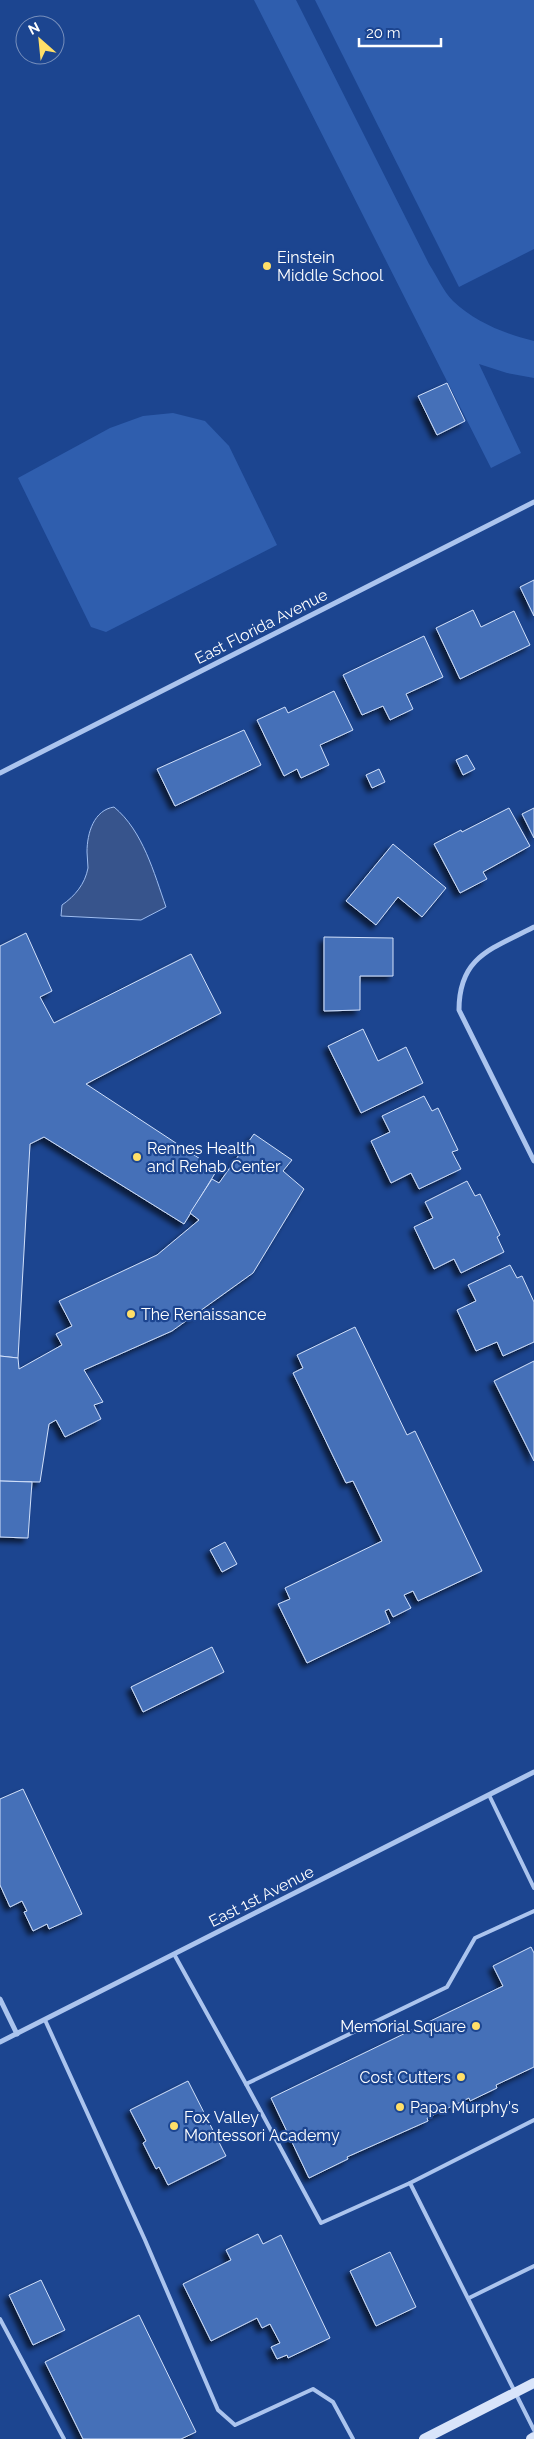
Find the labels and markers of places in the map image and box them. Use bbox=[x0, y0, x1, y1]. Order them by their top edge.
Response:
place label: Einstein Middle School bbox=[277, 248, 384, 285]
marker: Einstein Middle School bbox=[261, 260, 273, 272]
place label: Rennes Health and Rehab Center bbox=[147, 1139, 281, 1176]
marker: Rennes Health and Rehab Center bbox=[131, 1151, 143, 1163]
place label: The Renaissance bbox=[141, 1305, 266, 1324]
marker: The Renaissance bbox=[125, 1308, 137, 1320]
place label: Memorial Square bbox=[340, 2017, 466, 2036]
marker: Memorial Square bbox=[470, 2020, 482, 2032]
place label: Cost Cutters bbox=[360, 2068, 451, 2087]
marker: Cost Cutters bbox=[455, 2071, 467, 2083]
place label: Papa Murphy's bbox=[410, 2098, 519, 2117]
marker: Papa Murphy's bbox=[394, 2101, 406, 2113]
place label: Fox Valley Montessori Academy bbox=[184, 2108, 340, 2145]
marker: Fox Valley Montessori Academy bbox=[168, 2120, 180, 2132]

